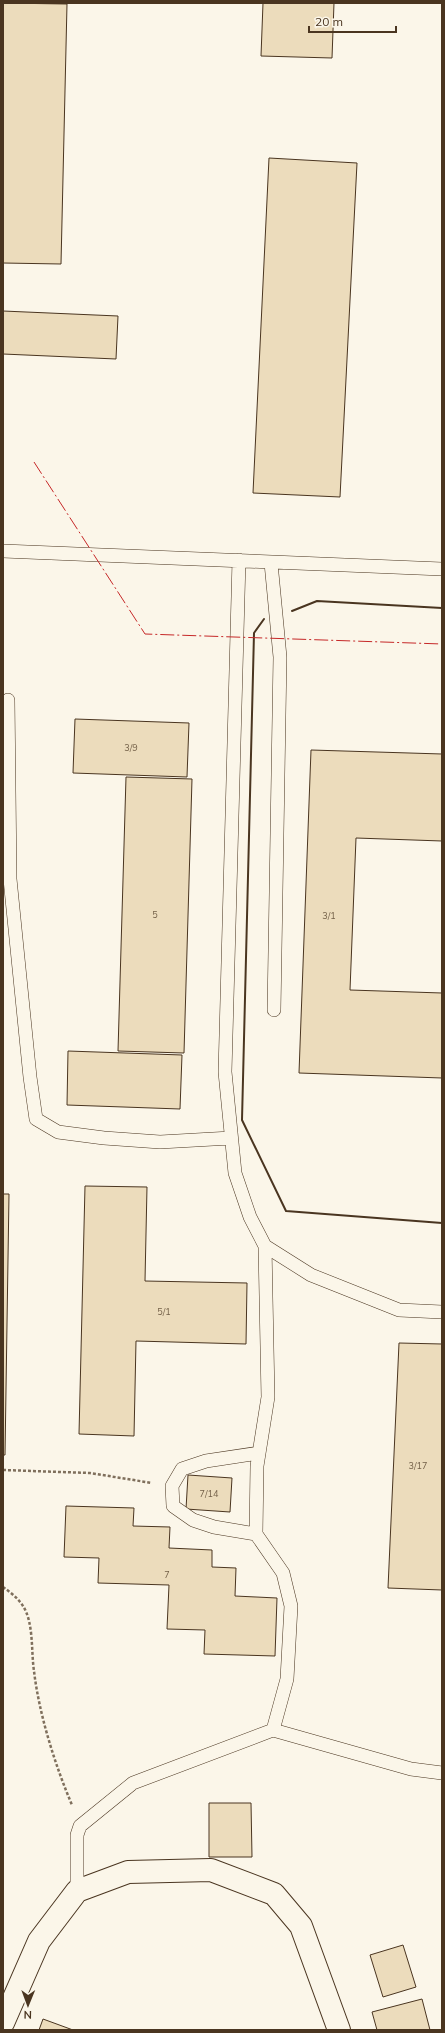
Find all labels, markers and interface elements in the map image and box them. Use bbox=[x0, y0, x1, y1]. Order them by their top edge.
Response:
scale bar bbox=[309, 8, 396, 34]
text: 20 m bbox=[315, 14, 343, 29]
house number: 3/9 bbox=[124, 742, 138, 753]
house number: 5 bbox=[152, 909, 158, 920]
house number: 3/1 bbox=[322, 910, 336, 921]
house number: 5/1 bbox=[157, 1306, 171, 1317]
house number: 3/17 bbox=[409, 1460, 427, 1471]
house number: 7/14 bbox=[200, 1488, 219, 1499]
house number: 7 bbox=[164, 1569, 170, 1580]
north arrow bbox=[8, 1985, 48, 2025]
text: N bbox=[24, 2008, 32, 2022]

